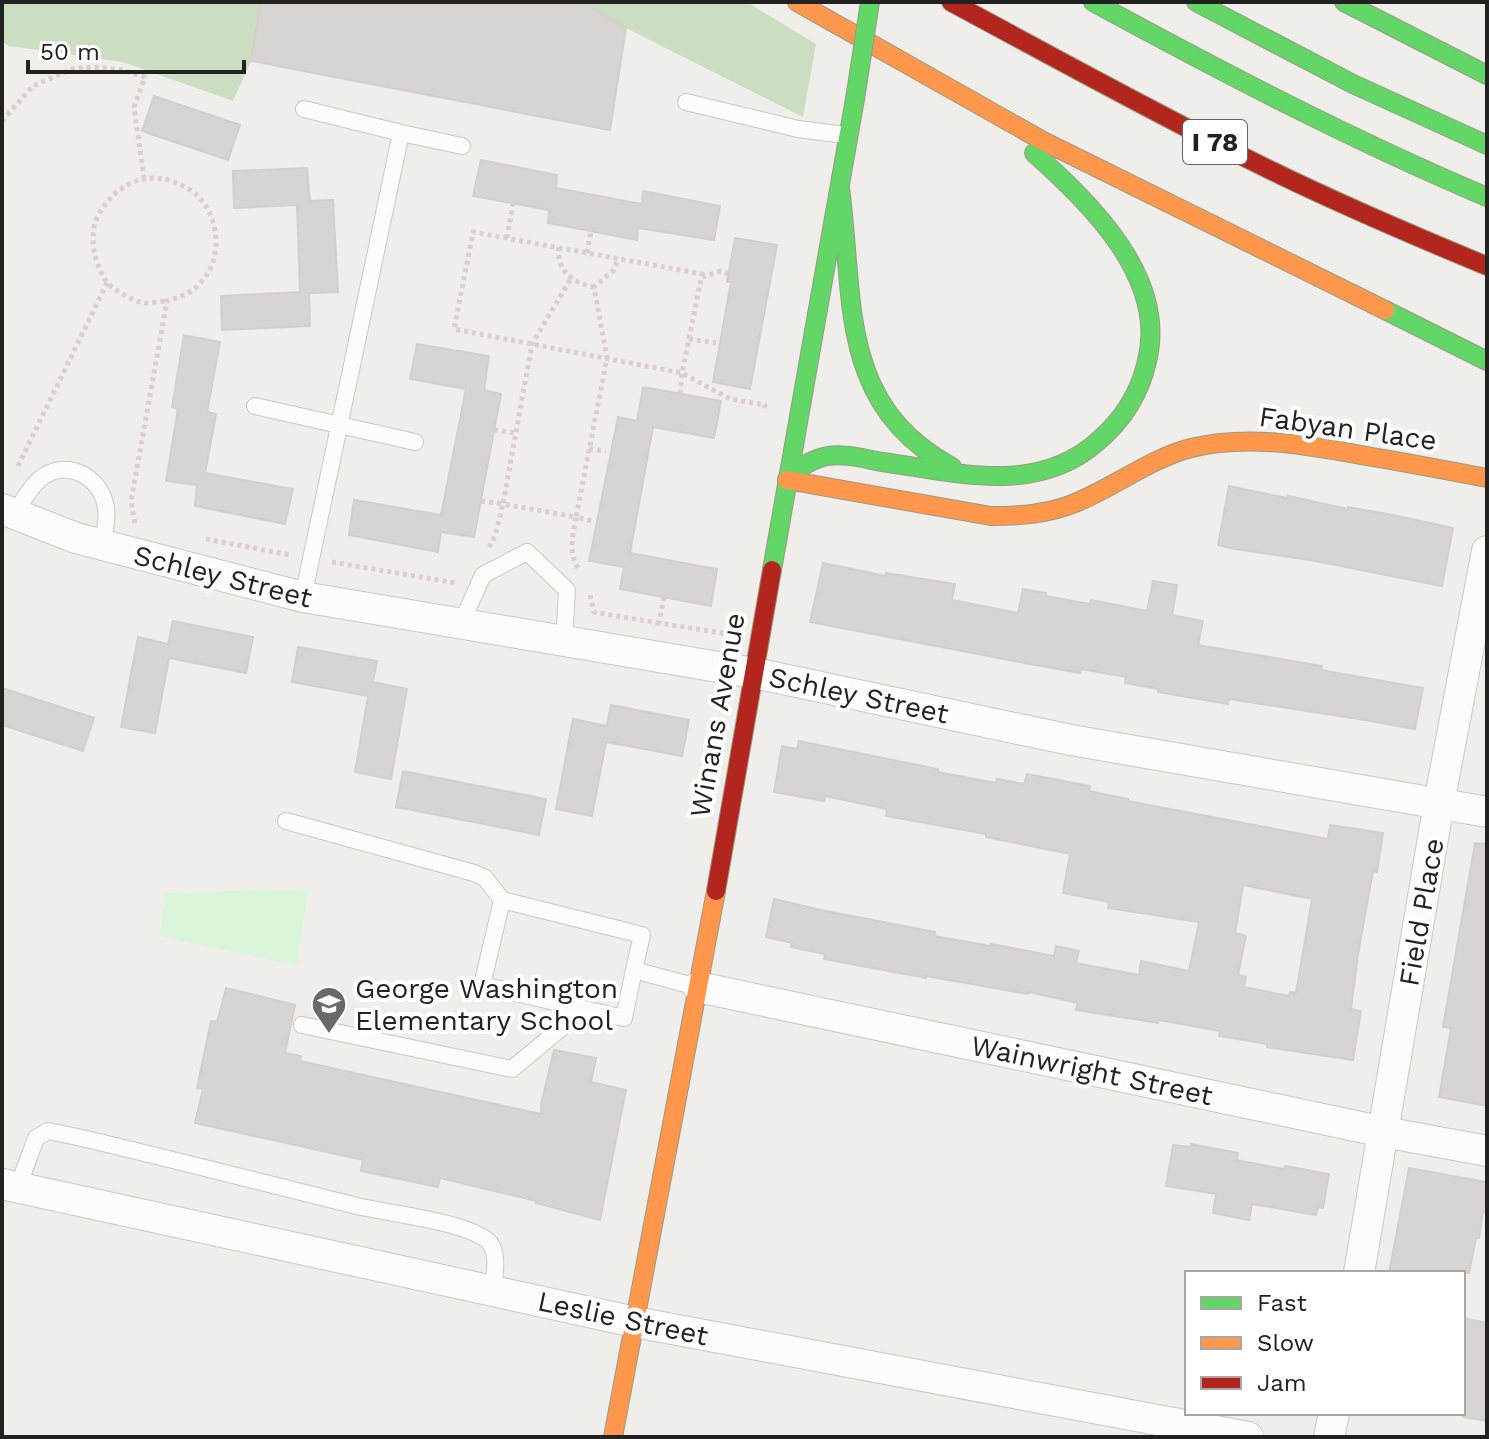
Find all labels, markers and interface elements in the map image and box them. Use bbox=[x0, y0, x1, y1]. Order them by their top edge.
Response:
scale bar bbox=[28, 24, 244, 74]
text: 50 m bbox=[40, 38, 100, 66]
road number: I 78 bbox=[1183, 120, 1247, 164]
street label: Fabyan Place bbox=[1257, 400, 1439, 457]
street label: Schley Street bbox=[130, 538, 316, 615]
street label: Winans Avenue bbox=[683, 610, 752, 820]
street label: Schley Street bbox=[766, 660, 952, 731]
street label: Field Place bbox=[1392, 836, 1451, 989]
place label: George Washington Elementary School bbox=[355, 972, 618, 1037]
school or university icon: George Washington Elementary School bbox=[310, 985, 348, 1035]
street label: Wainwright Street bbox=[968, 1029, 1216, 1112]
legend bbox=[1185, 1271, 1465, 1415]
street label: Leslie Street bbox=[535, 1284, 711, 1353]
text: Fast bbox=[1257, 1289, 1307, 1317]
text: Slow bbox=[1257, 1329, 1314, 1357]
text: Jam bbox=[1257, 1369, 1307, 1397]

